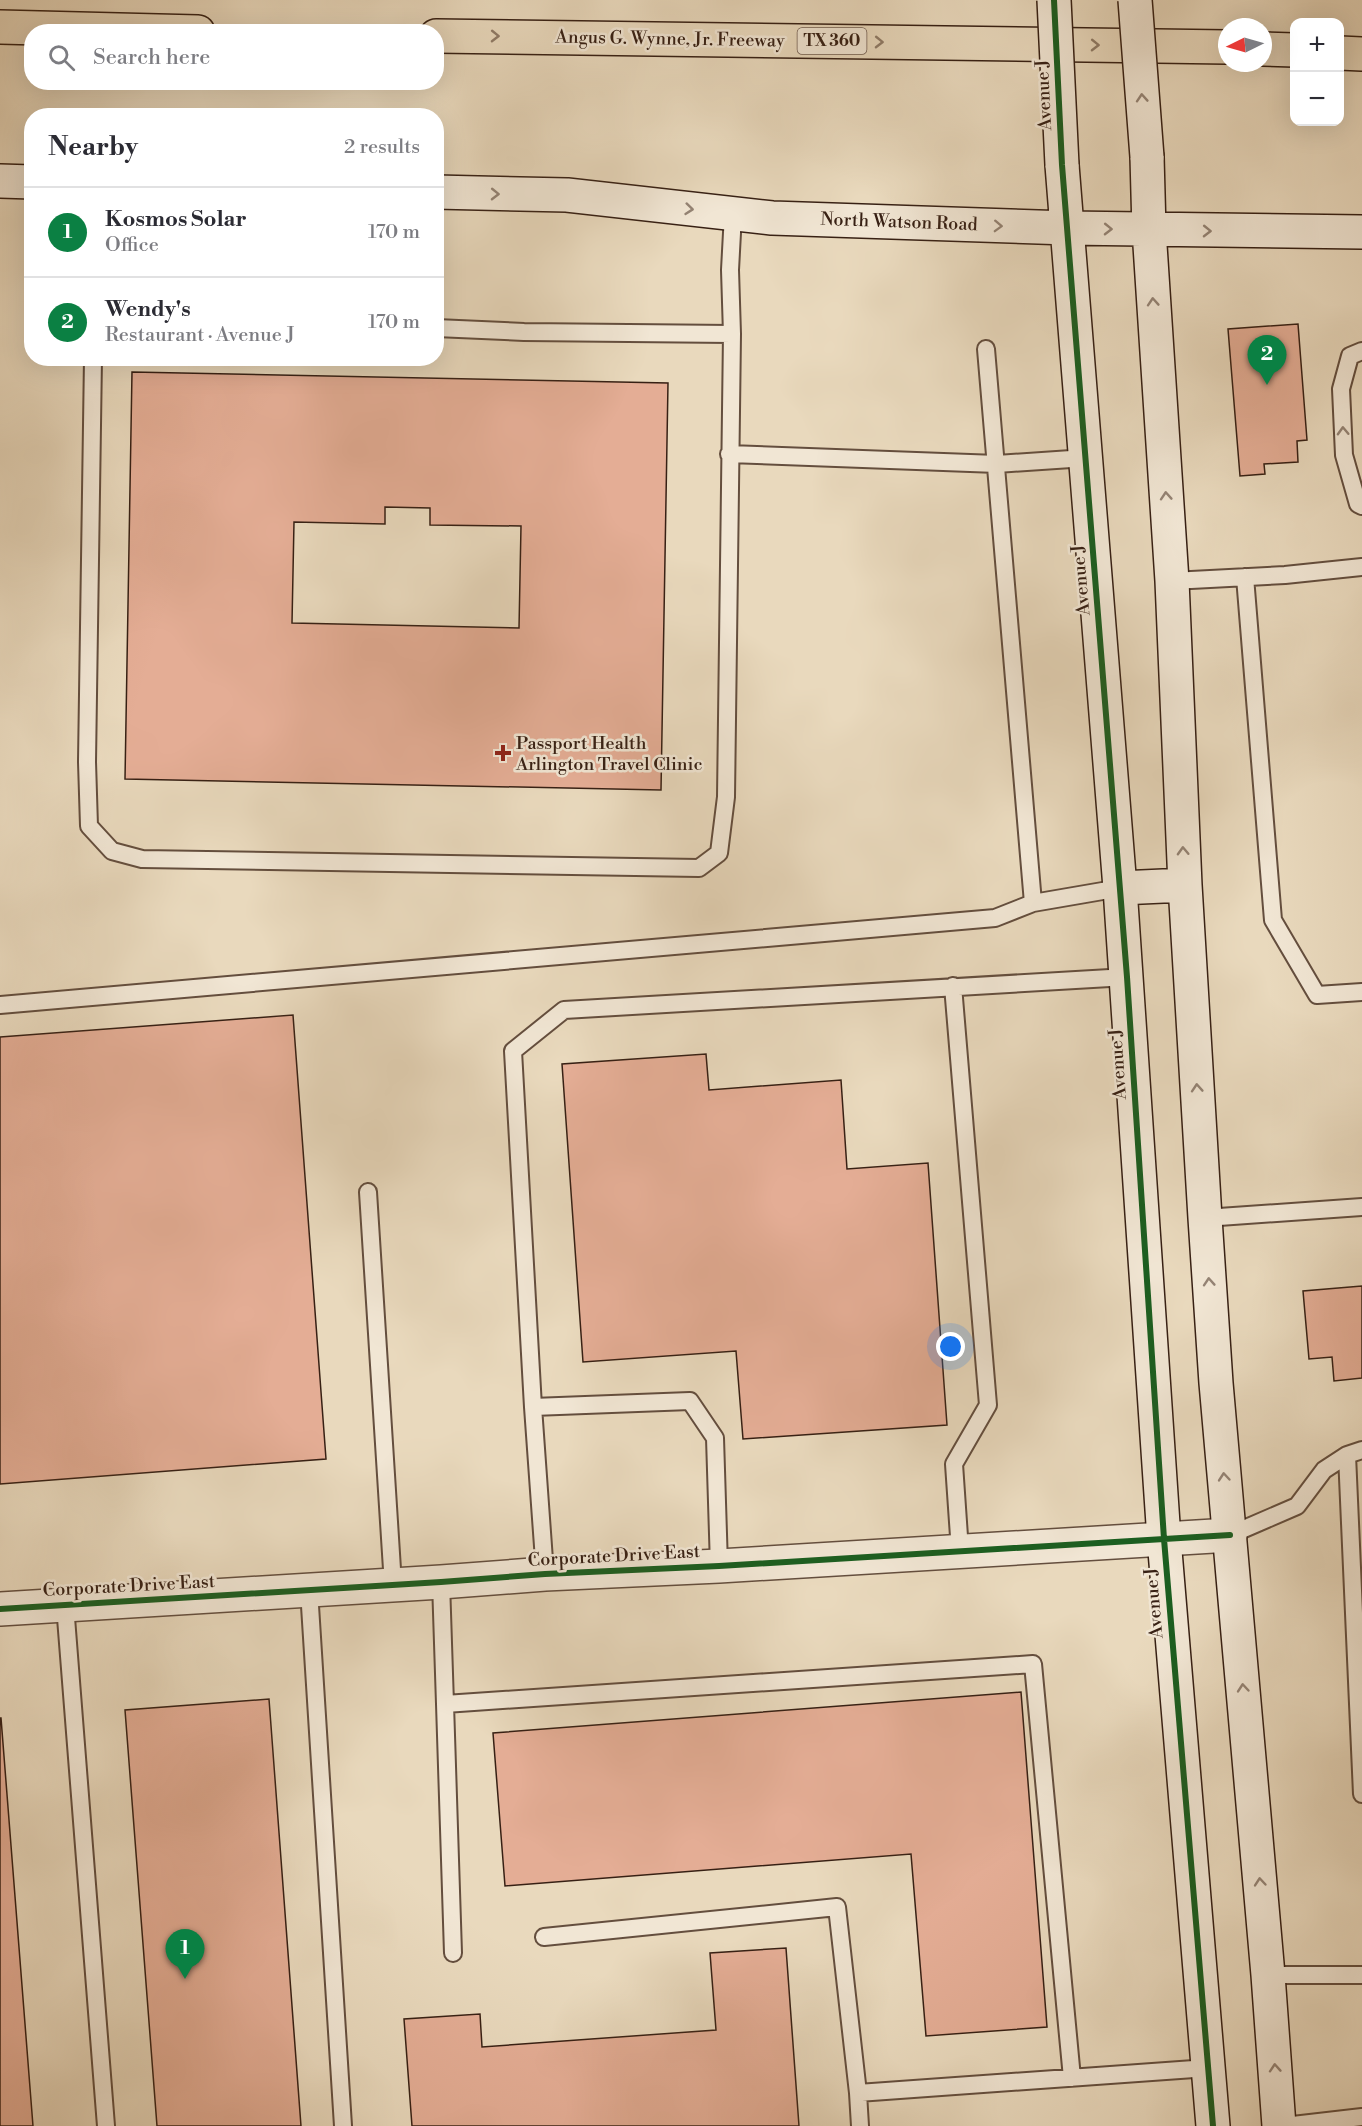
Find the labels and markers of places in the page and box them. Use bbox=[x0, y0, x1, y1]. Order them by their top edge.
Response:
pin: 2 bbox=[1248, 336, 1286, 385]
place label: Passport Health Arlington Travel Clinic bbox=[515, 732, 703, 776]
marker: Passport Health Arlington Travel Clinic bbox=[494, 744, 512, 762]
pin: 1 bbox=[166, 1930, 204, 1979]

